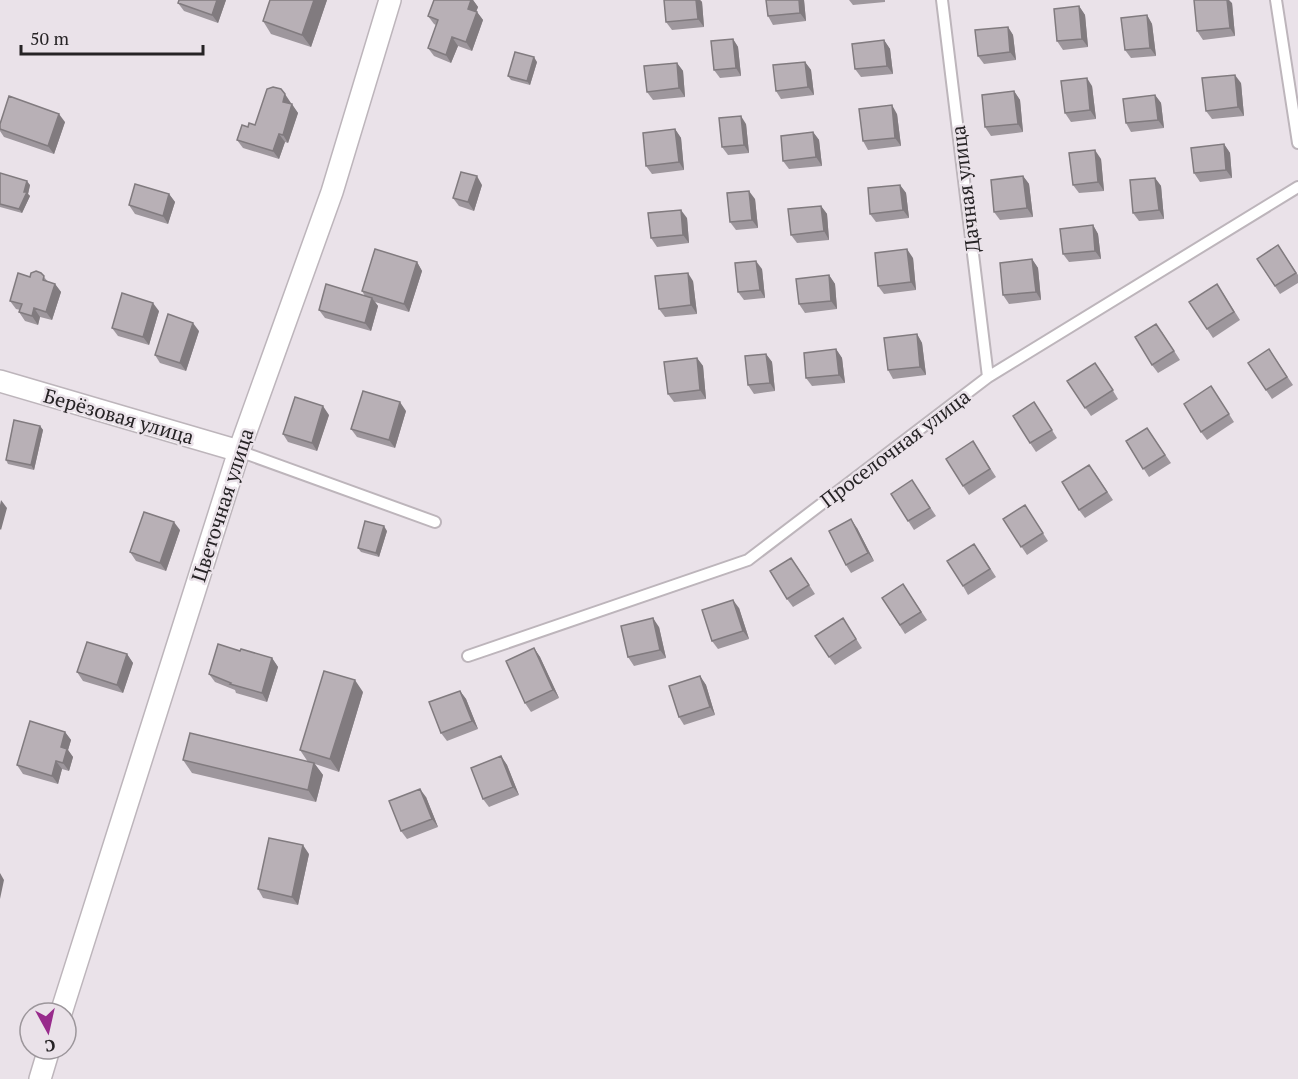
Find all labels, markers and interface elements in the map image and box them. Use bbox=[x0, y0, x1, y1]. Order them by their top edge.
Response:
scale bar bbox=[21, 18, 202, 56]
text: 50 m bbox=[30, 26, 70, 50]
street label: Дачная улица bbox=[944, 124, 986, 254]
street label: Берёзовая улица bbox=[41, 382, 197, 450]
street label: Проселочная улица bbox=[815, 383, 975, 513]
street label: Цветочная улица bbox=[184, 425, 260, 585]
north arrow bbox=[18, 1001, 78, 1061]
text: С bbox=[43, 1034, 57, 1057]

